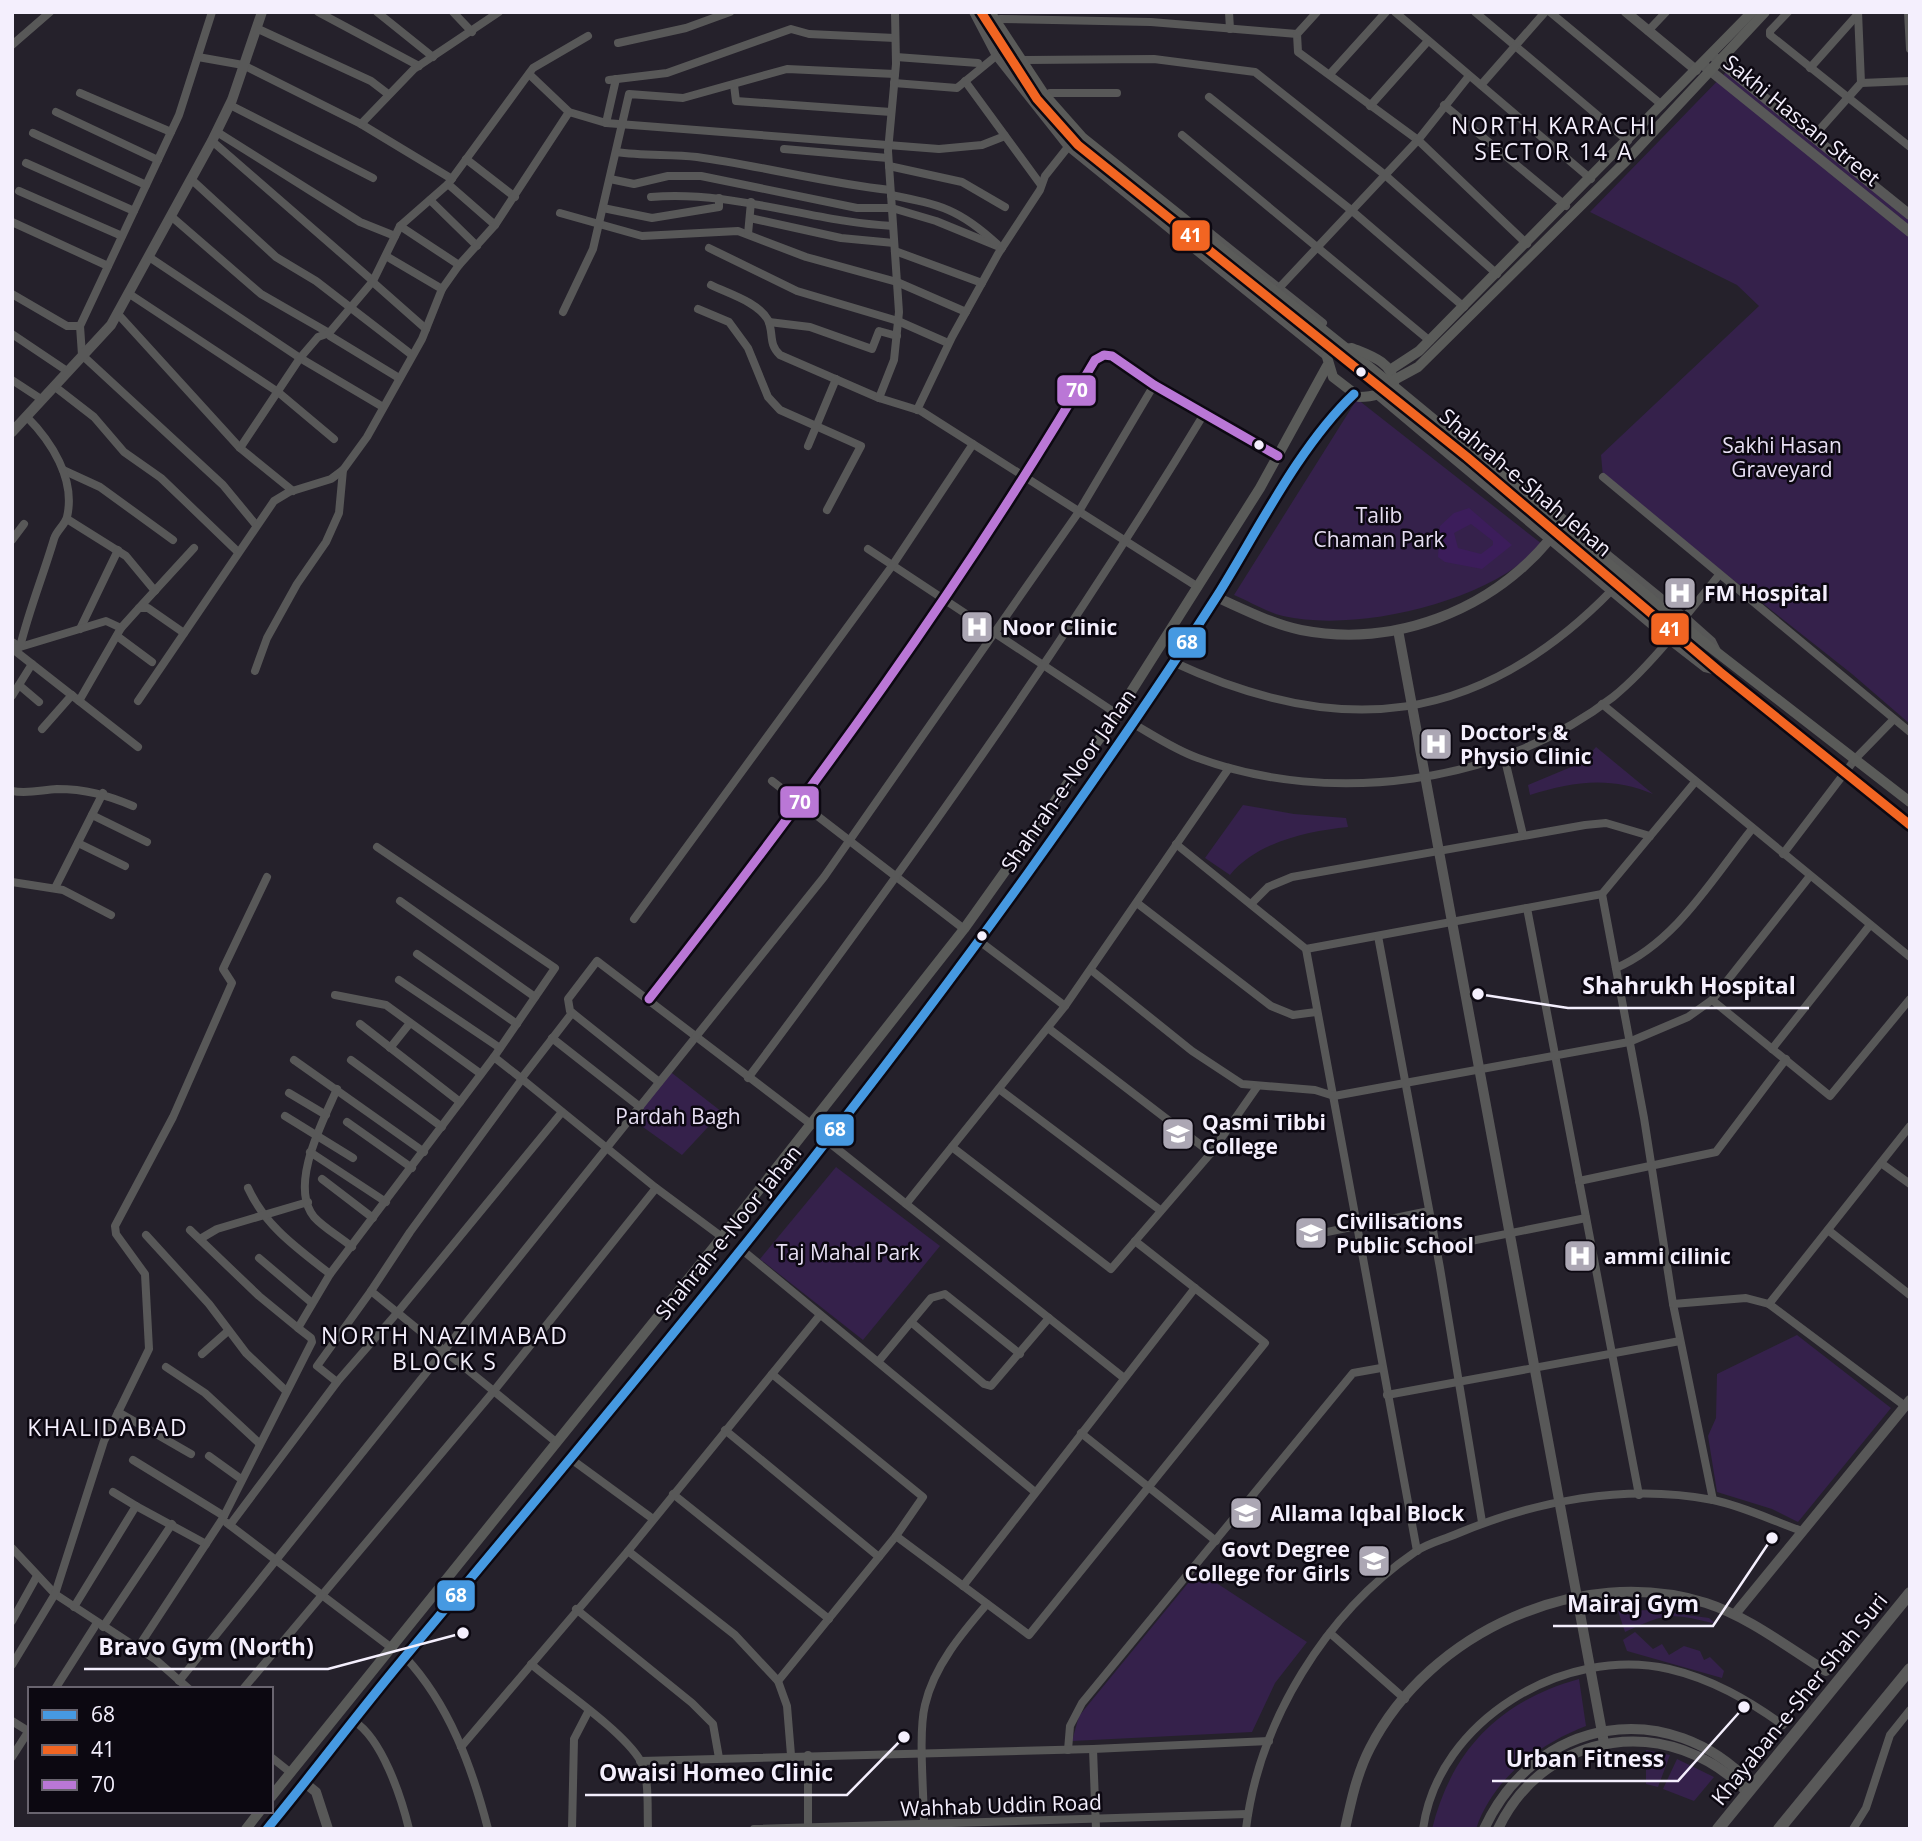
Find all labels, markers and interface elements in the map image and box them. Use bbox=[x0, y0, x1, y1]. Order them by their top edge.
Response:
street label: Sakhi Hassan Street bbox=[1718, 48, 1886, 192]
district label: NORTH KARACHI SECTOR 14 A bbox=[1451, 109, 1657, 167]
line badge: 41 bbox=[1171, 219, 1211, 252]
text: 41 bbox=[1180, 222, 1202, 248]
unlabelled marker bbox=[1354, 365, 1368, 379]
line badge: 70 bbox=[1056, 374, 1097, 407]
text: 70 bbox=[1066, 377, 1088, 403]
street label: Shahrah-e-Shah Jehan bbox=[1434, 402, 1618, 562]
park label: Sakhi Hasan Graveyard bbox=[1722, 431, 1842, 483]
unlabelled marker bbox=[1252, 438, 1266, 452]
park label: Talib Chaman Park bbox=[1313, 501, 1445, 553]
hospital icon: FM Hospital bbox=[1661, 574, 1699, 612]
place label: FM Hospital bbox=[1704, 579, 1828, 607]
hospital icon: Noor Clinic bbox=[958, 608, 996, 646]
line badge: 41 bbox=[1650, 612, 1690, 646]
place label: Noor Clinic bbox=[1002, 613, 1117, 641]
text: 41 bbox=[1659, 616, 1681, 642]
line badge: 68 bbox=[1167, 626, 1207, 659]
text: 68 bbox=[1176, 629, 1198, 655]
street label: Shahrah-e-Noor Jahan bbox=[994, 683, 1142, 877]
place label: Doctor's & Physio Clinic bbox=[1460, 718, 1592, 770]
hospital icon: Doctor's & Physio Clinic bbox=[1417, 725, 1455, 763]
line badge: 70 bbox=[779, 785, 820, 819]
text: 70 bbox=[789, 789, 811, 815]
unlabelled marker bbox=[975, 929, 989, 943]
callout: Shahrukh Hospital bbox=[1568, 964, 1809, 1008]
text: Shahrukh Hospital bbox=[1582, 969, 1796, 1001]
park label: Pardah Bagh bbox=[615, 1102, 741, 1130]
place label: Qasmi Tibbi College bbox=[1202, 1108, 1326, 1160]
line badge: 68 bbox=[815, 1113, 855, 1147]
school or university icon: Qasmi Tibbi College bbox=[1159, 1115, 1197, 1153]
text: 68 bbox=[824, 1116, 846, 1142]
street label: Shahrah-e-Noor Jahan bbox=[649, 1139, 807, 1325]
place label: Civilisations Public School bbox=[1336, 1207, 1474, 1259]
school or university icon: Civilisations Public School bbox=[1292, 1214, 1330, 1252]
hospital icon: ammi cilinic bbox=[1561, 1237, 1599, 1275]
park label: Taj Mahal Park bbox=[776, 1238, 920, 1266]
place label: ammi cilinic bbox=[1604, 1242, 1731, 1270]
district label: NORTH NAZIMABAD BLOCK S bbox=[321, 1319, 569, 1377]
district label: KHALIDABAD bbox=[27, 1411, 189, 1443]
school or university icon: Allama Iqbal Block bbox=[1227, 1494, 1265, 1532]
place label: Allama Iqbal Block bbox=[1270, 1499, 1465, 1527]
place label: Govt Degree College for Girls bbox=[1185, 1535, 1350, 1587]
school or university icon: Govt Degree College for Girls bbox=[1355, 1542, 1393, 1580]
line badge: 68 bbox=[436, 1579, 476, 1612]
text: 68 bbox=[445, 1582, 467, 1608]
callout: Mairaj Gym bbox=[1553, 1582, 1713, 1626]
text: Mairaj Gym bbox=[1567, 1587, 1699, 1619]
street label: Khayaban-e-Sher Shah Suri bbox=[1705, 1587, 1893, 1811]
callout: Bravo Gym (North) bbox=[84, 1625, 328, 1669]
text: Bravo Gym (North) bbox=[98, 1630, 314, 1662]
legend bbox=[28, 1687, 273, 1813]
text: 68 bbox=[91, 1700, 115, 1728]
text: 41 bbox=[91, 1735, 115, 1763]
callout: Urban Fitness bbox=[1492, 1737, 1678, 1781]
text: Urban Fitness bbox=[1506, 1742, 1664, 1774]
callout: Owaisi Homeo Clinic bbox=[585, 1751, 847, 1795]
text: Owaisi Homeo Clinic bbox=[599, 1756, 833, 1788]
text: 70 bbox=[91, 1770, 115, 1798]
street label: Wahhab Uddin Road bbox=[900, 1787, 1102, 1823]

